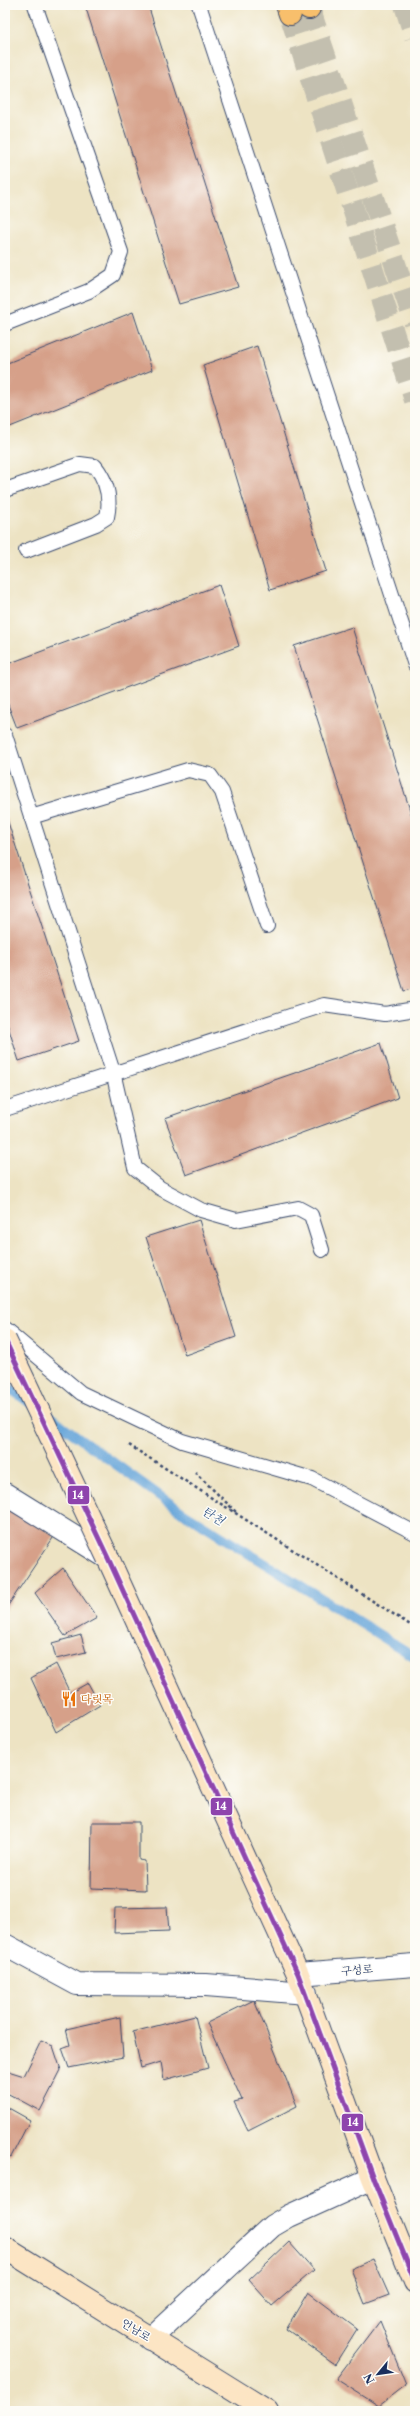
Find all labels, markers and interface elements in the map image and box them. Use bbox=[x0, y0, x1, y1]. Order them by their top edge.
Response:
line badge: 14 bbox=[67, 1485, 90, 1505]
text: 14 bbox=[72, 1488, 84, 1502]
water label: 탄천 bbox=[199, 1503, 228, 1529]
restaurant icon: 다릿목 bbox=[60, 1690, 78, 1708]
place label: 다릿목 bbox=[81, 1692, 113, 1706]
line badge: 14 bbox=[210, 1797, 233, 1816]
text: 14 bbox=[215, 1799, 227, 1813]
street label: 구성로 bbox=[341, 1962, 374, 1978]
line badge: 14 bbox=[341, 2113, 364, 2132]
text: 14 bbox=[347, 2115, 359, 2129]
street label: 언남로 bbox=[119, 2316, 154, 2345]
north arrow bbox=[358, 2354, 398, 2394]
text: N bbox=[361, 2371, 378, 2386]

